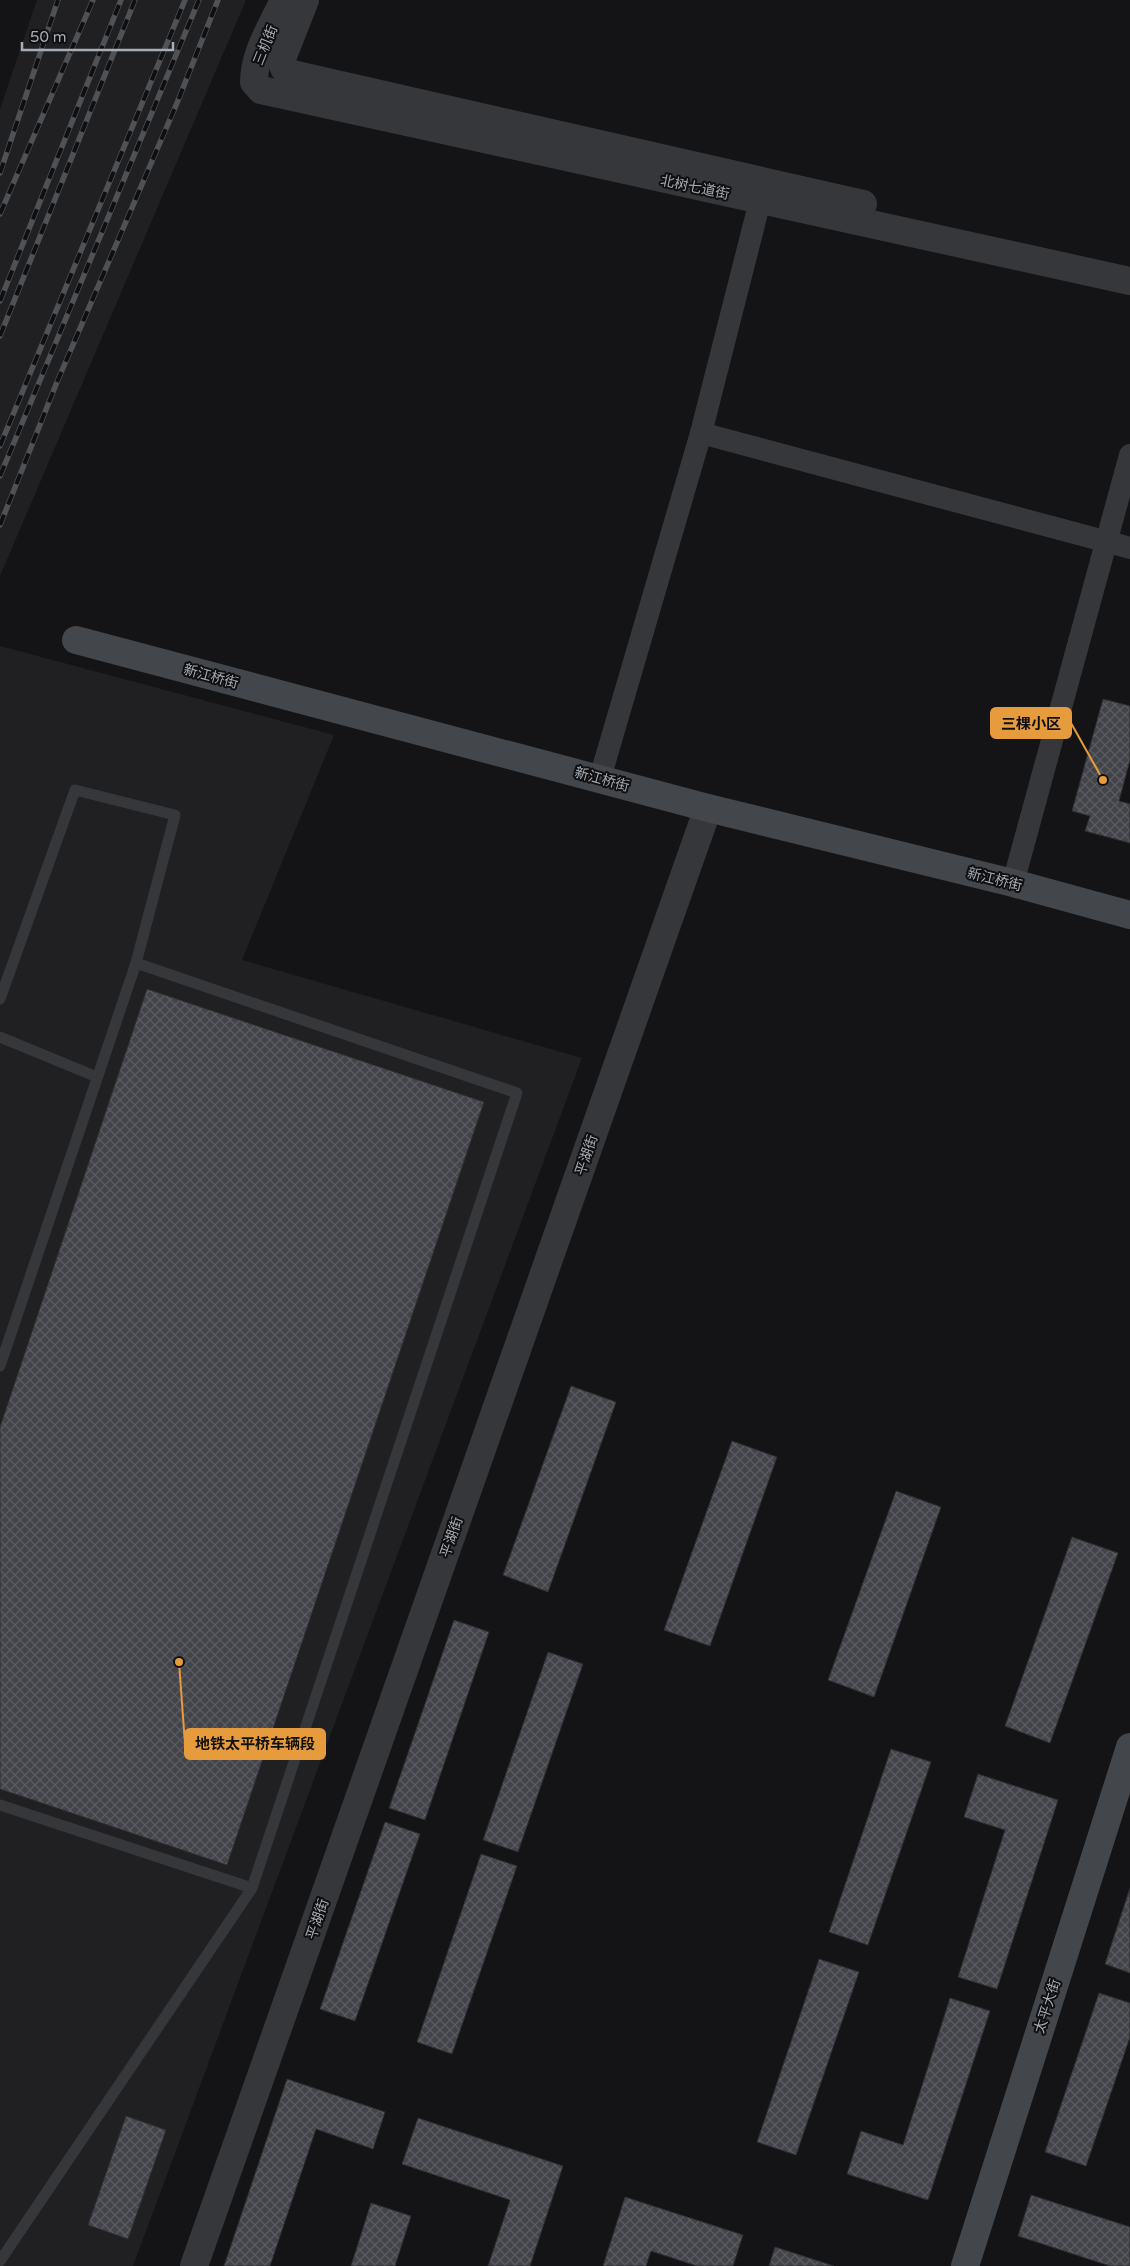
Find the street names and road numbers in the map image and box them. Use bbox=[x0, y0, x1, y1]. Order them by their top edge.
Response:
street label: 三机街 bbox=[250, 23, 281, 68]
street label: 北树七道街 bbox=[659, 172, 731, 203]
street label: 新江桥街 bbox=[182, 661, 240, 692]
street label: 新江桥街 bbox=[573, 764, 631, 795]
street label: 新江桥街 bbox=[966, 864, 1024, 895]
street label: 平湖街 bbox=[572, 1133, 601, 1178]
street label: 平湖街 bbox=[437, 1515, 466, 1560]
street label: 平湖街 bbox=[303, 1897, 332, 1942]
street label: 太平大街 bbox=[1031, 1977, 1064, 2035]

